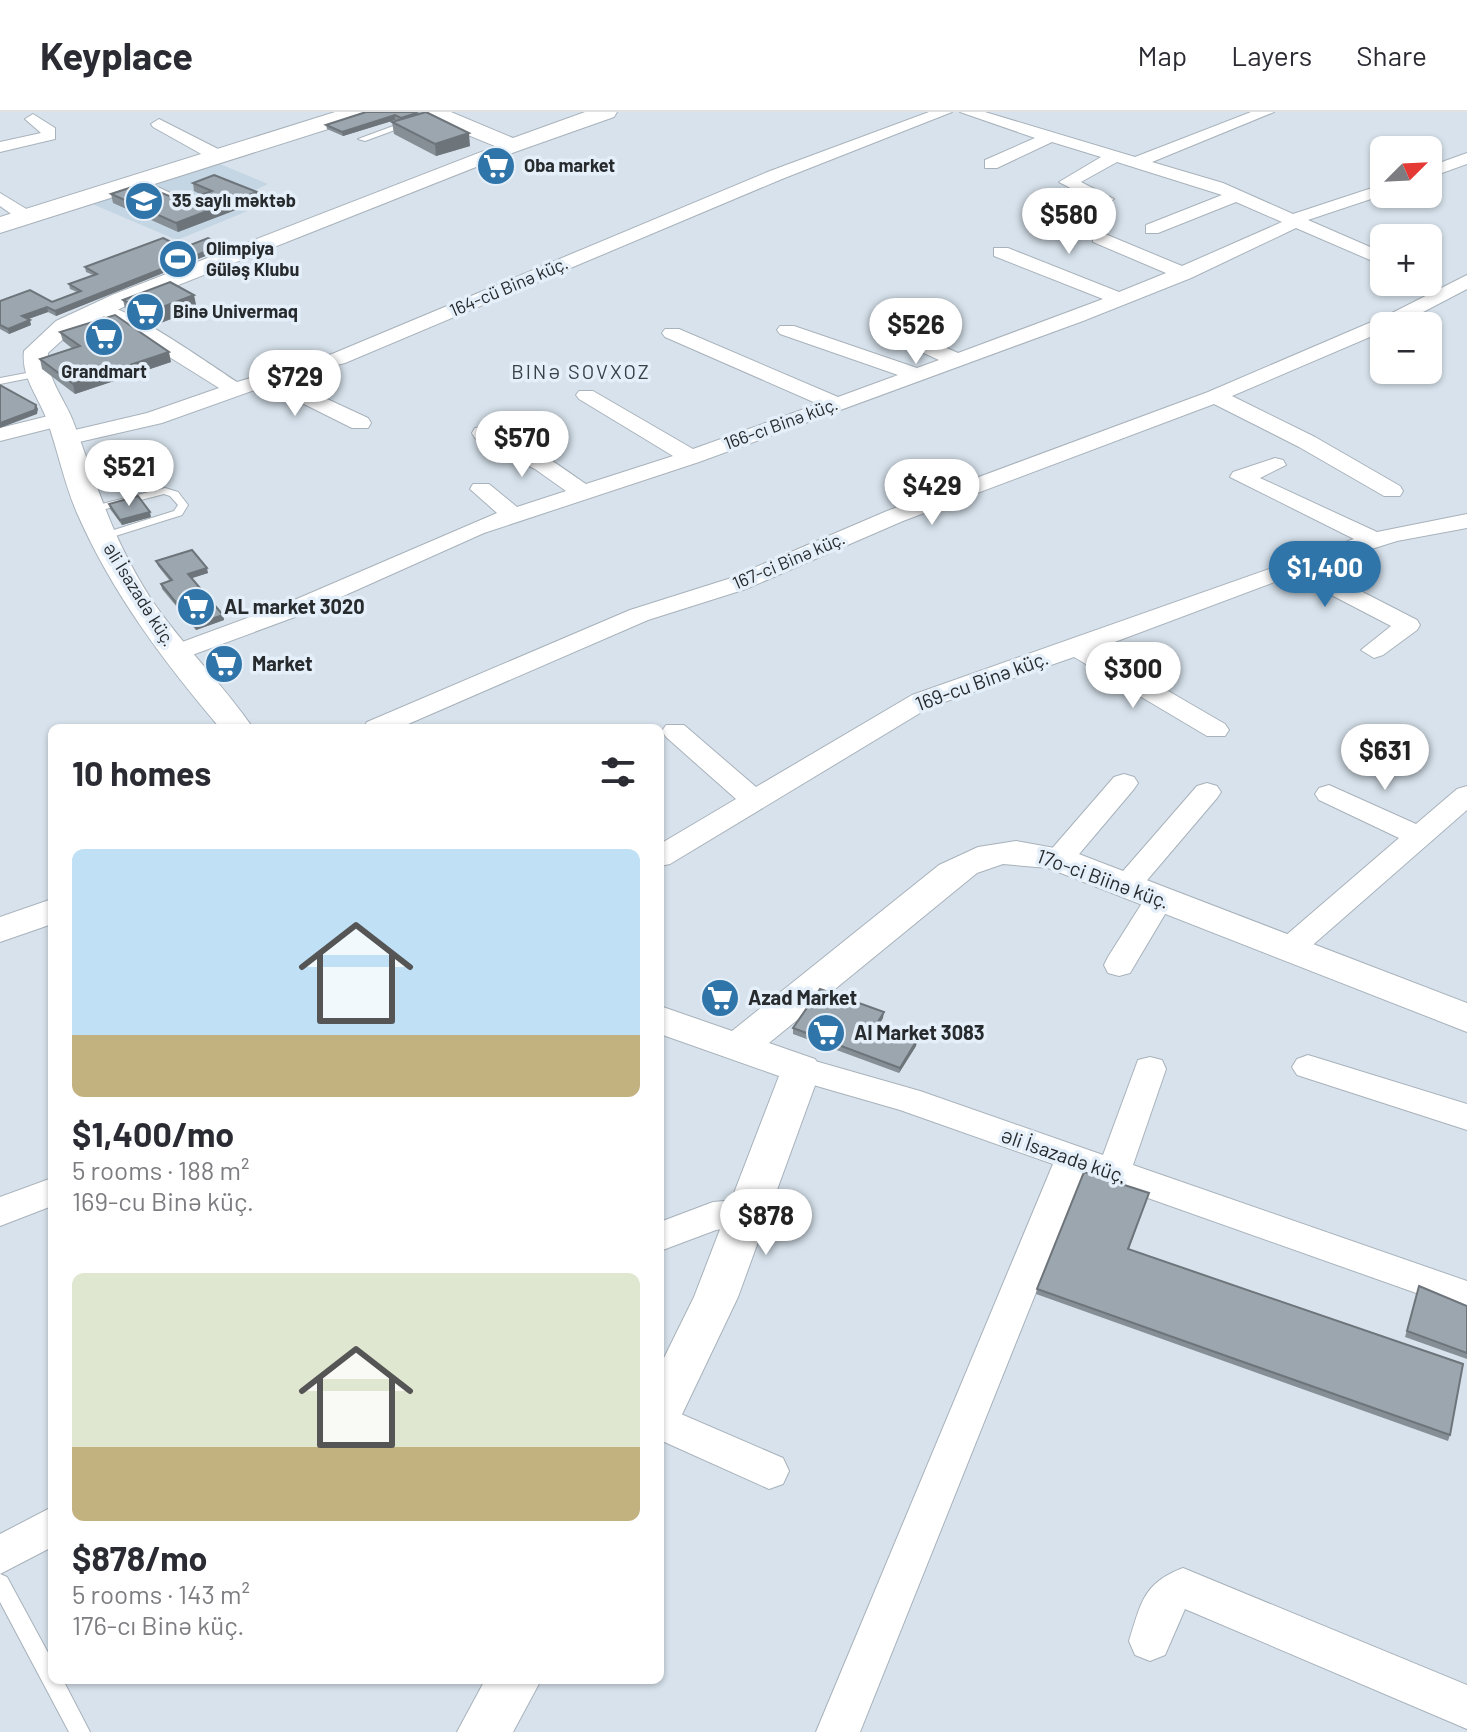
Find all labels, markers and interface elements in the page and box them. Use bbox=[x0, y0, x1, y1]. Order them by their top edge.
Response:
text: Keyplace bbox=[40, 32, 193, 78]
text: Map bbox=[1137, 38, 1187, 72]
text: Layers bbox=[1231, 38, 1312, 72]
text: Share bbox=[1356, 38, 1427, 72]
north arrow bbox=[1370, 136, 1442, 208]
map controls bbox=[1370, 136, 1442, 384]
supermarket icon: Oba market bbox=[475, 145, 517, 187]
place label: Oba market bbox=[524, 154, 615, 176]
school or university icon: 35 saylı məktəb bbox=[123, 180, 165, 222]
pin: $580 bbox=[1022, 188, 1116, 256]
place label: 35 saylı məktəb bbox=[172, 189, 296, 211]
text: $580 bbox=[1040, 198, 1098, 229]
button: + bbox=[1370, 224, 1442, 296]
place label: Olimpiya Güləş Klubu bbox=[206, 237, 299, 280]
sports icon: Olimpiya Güləş Klubu bbox=[157, 238, 199, 280]
street label: 164-cü Binə küç. bbox=[446, 251, 571, 321]
supermarket icon: Binə Univermaq bbox=[124, 291, 166, 333]
pin: $526 bbox=[869, 298, 963, 366]
place label: Binə Univermaq bbox=[173, 300, 298, 322]
text: $526 bbox=[887, 308, 945, 339]
button: − bbox=[1370, 312, 1442, 384]
supermarket icon: Grandmart bbox=[83, 316, 125, 358]
pin: $729 bbox=[248, 350, 342, 418]
district label: BINƏ SOVXOZ bbox=[511, 359, 651, 383]
place label: Grandmart bbox=[61, 360, 147, 382]
text: $729 bbox=[267, 360, 323, 391]
street label: 166-cı Binə küç. bbox=[720, 392, 841, 454]
pin: $570 bbox=[475, 411, 569, 479]
text: $570 bbox=[494, 421, 550, 452]
pin: $521 bbox=[82, 440, 176, 508]
text: $521 bbox=[103, 450, 155, 481]
pin: $429 bbox=[885, 459, 979, 527]
text: $429 bbox=[903, 469, 961, 500]
street label: 167-ci Binə küç. bbox=[729, 526, 848, 594]
street label: Əli İsazadə küç. bbox=[99, 539, 181, 650]
pin: $1,400 bbox=[1260, 541, 1390, 609]
text: $1,400 bbox=[1287, 551, 1363, 582]
supermarket icon: AL market 3020 bbox=[175, 586, 217, 628]
place label: AL market 3020 bbox=[224, 594, 365, 618]
pin: $300 bbox=[1086, 642, 1180, 710]
supermarket icon: Market bbox=[203, 643, 245, 685]
street label: 169-cu Binə küç. bbox=[912, 645, 1052, 715]
place label: Market bbox=[252, 651, 313, 675]
text: $300 bbox=[1104, 652, 1162, 683]
pin: $631 bbox=[1338, 724, 1432, 792]
text: $631 bbox=[1359, 734, 1411, 765]
icon: filters bbox=[596, 750, 640, 794]
text: 10 homes bbox=[72, 752, 211, 793]
street label: 17o-ci Biinə küç. bbox=[1034, 843, 1173, 913]
icon: home bbox=[284, 901, 428, 1045]
supermarket icon: Azad Market bbox=[699, 977, 741, 1019]
place label: Azad Market bbox=[748, 985, 857, 1009]
supermarket icon: Al Market 3083 bbox=[805, 1012, 847, 1054]
place label: Al Market 3083 bbox=[854, 1020, 985, 1044]
text: $1,400/mo bbox=[72, 1113, 234, 1154]
street label: Əli İsazadə küç. bbox=[998, 1122, 1130, 1188]
text: 5 rooms · 188 m² bbox=[72, 1154, 249, 1185]
text: 169-cu Binə küç. bbox=[72, 1185, 254, 1216]
pin: $878 bbox=[719, 1189, 813, 1257]
text: $878 bbox=[738, 1199, 794, 1230]
icon: home bbox=[284, 1325, 428, 1469]
text: $878/mo bbox=[72, 1537, 207, 1578]
text: 5 rooms · 143 m² bbox=[72, 1578, 250, 1609]
text: 176-cı Binə küç. bbox=[72, 1609, 244, 1640]

